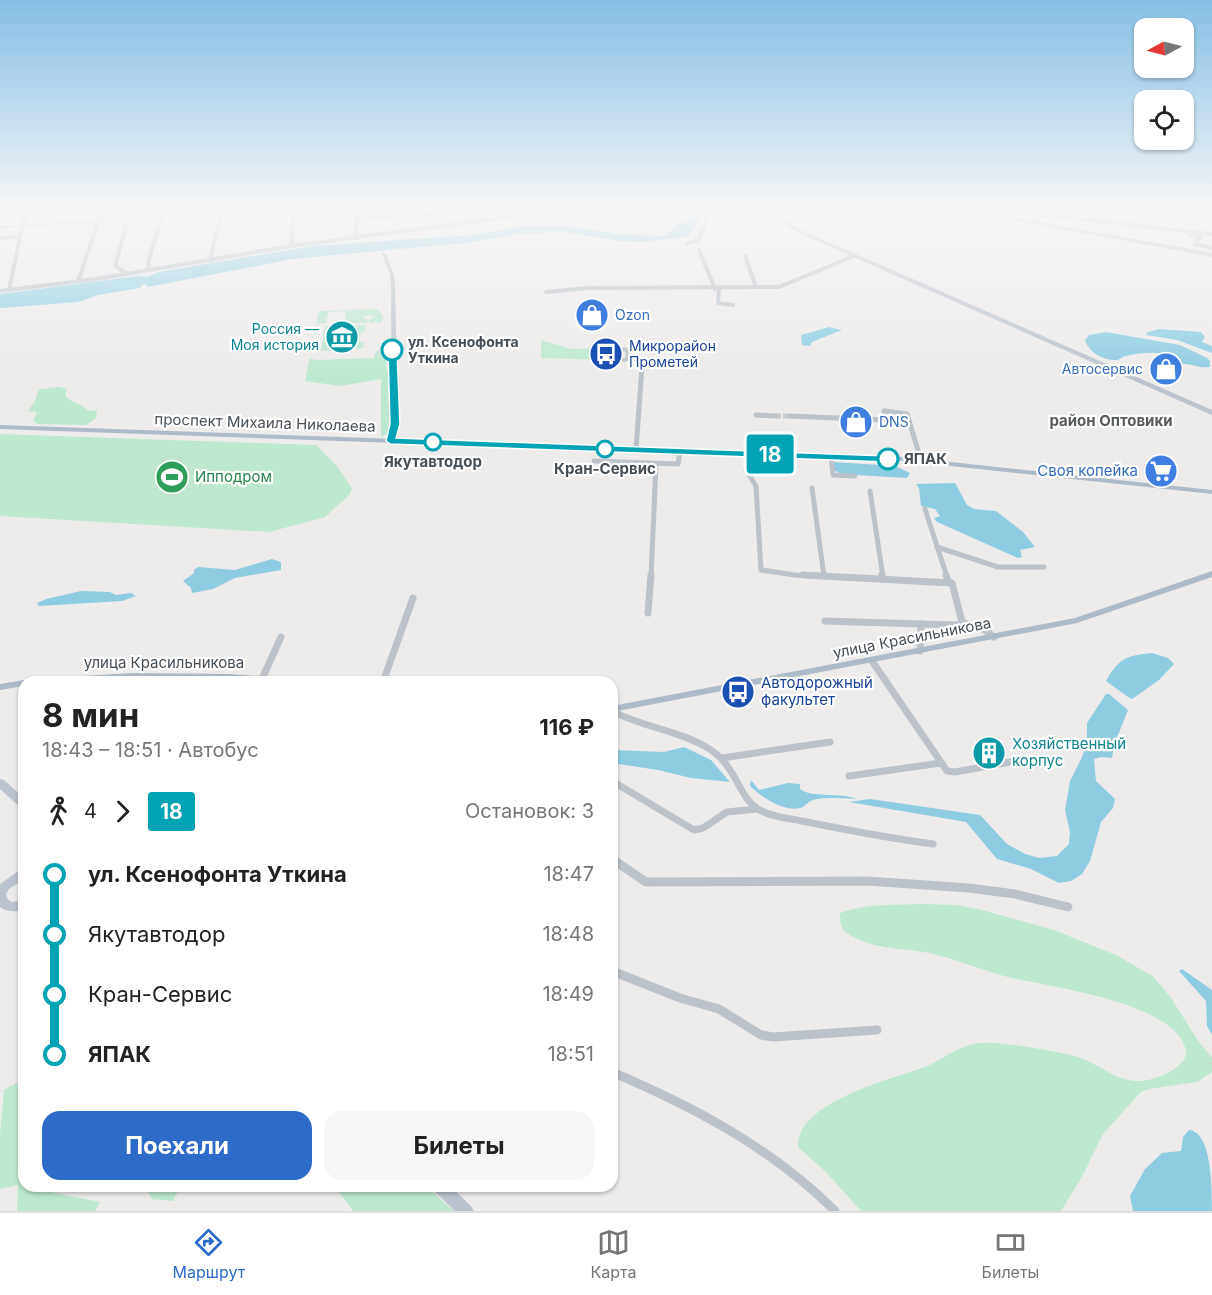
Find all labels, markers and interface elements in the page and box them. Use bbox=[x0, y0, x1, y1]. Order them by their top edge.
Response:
north arrow bbox=[1134, 18, 1194, 78]
map controls bbox=[1134, 18, 1194, 150]
button: locate bbox=[1134, 90, 1194, 150]
shop icon: Ozon bbox=[574, 297, 610, 333]
place label: Ozon bbox=[615, 306, 650, 323]
museum icon: Россия — Моя история bbox=[324, 319, 360, 355]
place label: Россия — Моя история bbox=[231, 320, 319, 353]
place label: ул. Ксенофонта Уткина bbox=[408, 333, 519, 366]
bus stop icon: Микрорайон Прометей bbox=[588, 336, 624, 372]
place label: Микрорайон Прометей bbox=[629, 337, 716, 370]
marker: ул. Ксенофонта Уткина bbox=[381, 339, 403, 361]
shop icon: Автосервис bbox=[1148, 351, 1184, 387]
place label: Автосервис bbox=[1062, 360, 1143, 377]
shop icon: DNS bbox=[838, 404, 874, 440]
street label: проспект Михаила Николаева bbox=[154, 409, 376, 436]
district label: район Оптовики bbox=[1049, 411, 1173, 430]
place label: DNS bbox=[879, 413, 909, 430]
marker: Якутавтодор bbox=[424, 433, 442, 451]
line badge: 18 bbox=[743, 434, 797, 474]
marker: Кран-Сервис bbox=[596, 440, 614, 458]
text: 18 bbox=[759, 442, 781, 467]
marker: ЯПАК bbox=[877, 448, 899, 470]
place label: ЯПАК bbox=[904, 449, 947, 468]
place label: Якутавтодор bbox=[384, 452, 482, 471]
supermarket icon: Своя копейка bbox=[1143, 453, 1179, 489]
sports icon: Ипподром bbox=[154, 459, 190, 495]
place label: Кран-Сервис bbox=[554, 459, 656, 478]
place label: Своя копейка bbox=[1037, 461, 1138, 480]
place label: Ипподром bbox=[195, 467, 272, 486]
street label: улица Красильникова bbox=[831, 613, 993, 662]
street label: улица Красильникова bbox=[84, 653, 244, 672]
place label: Автодорожный факультет bbox=[761, 673, 873, 709]
bus stop icon: Автодорожный факультет bbox=[720, 674, 756, 710]
text: 8 мин bbox=[42, 695, 139, 735]
text: 116 ₽ bbox=[539, 714, 594, 740]
place label: Хозяйственный корпус bbox=[1012, 734, 1126, 770]
building icon: Хозяйственный корпус bbox=[971, 735, 1007, 771]
text: 18:43 – 18:51 · Автобус bbox=[42, 738, 259, 762]
icon: walk bbox=[42, 795, 75, 828]
icon: forward bbox=[106, 795, 139, 828]
text: 4 bbox=[84, 799, 97, 823]
text: 18 bbox=[160, 799, 183, 824]
text: Остановок: 3 bbox=[465, 799, 594, 823]
text: ул. Ксенофонта Уткина bbox=[88, 861, 347, 887]
text: 18:47 bbox=[543, 862, 594, 886]
text: Якутавтодор bbox=[88, 921, 225, 947]
text: 18:48 bbox=[542, 922, 594, 946]
text: Кран-Сервис bbox=[88, 981, 232, 1007]
text: 18:49 bbox=[542, 982, 594, 1006]
text: ЯПАК bbox=[88, 1041, 151, 1067]
text: 18:51 bbox=[547, 1042, 594, 1066]
button: Поехали bbox=[42, 1111, 312, 1180]
button: Билеты bbox=[324, 1111, 594, 1180]
tab: Маршрут bbox=[173, 1226, 245, 1282]
tab: Карта bbox=[590, 1226, 636, 1282]
tab: Билеты bbox=[982, 1226, 1039, 1282]

